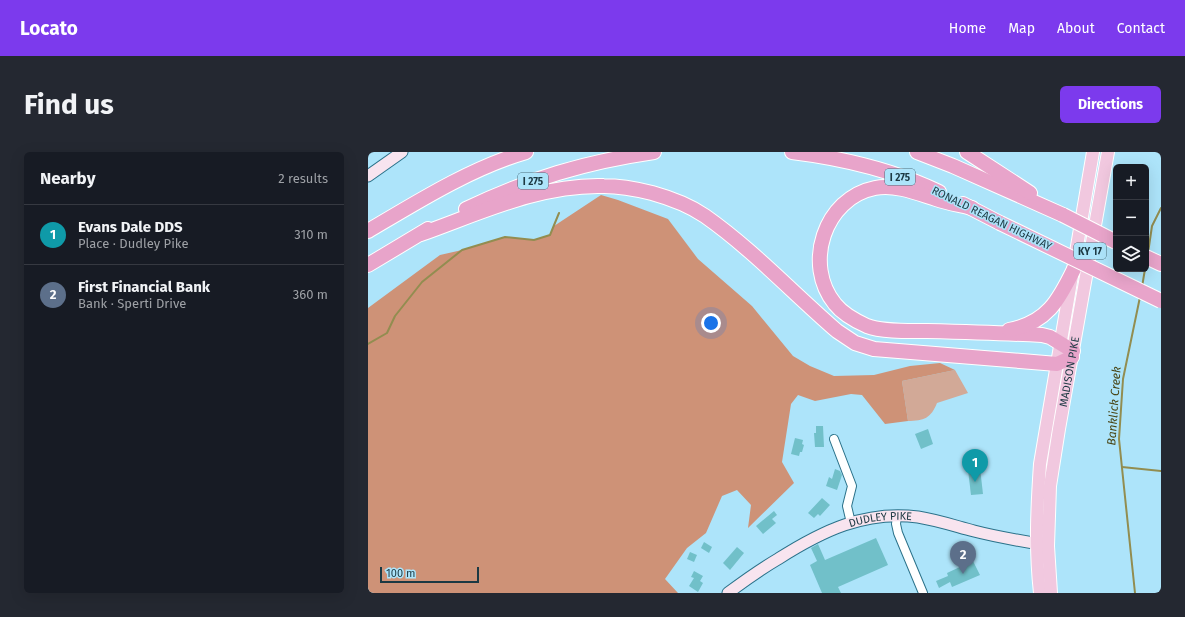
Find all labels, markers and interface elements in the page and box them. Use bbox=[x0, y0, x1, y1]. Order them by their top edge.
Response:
text: Locato bbox=[20, 17, 78, 40]
text: Home bbox=[949, 20, 986, 37]
text: Map bbox=[1008, 20, 1035, 37]
text: About bbox=[1057, 20, 1095, 37]
text: Contact bbox=[1117, 20, 1165, 37]
button: Directions bbox=[1060, 86, 1161, 123]
text: Find us bbox=[24, 88, 114, 121]
map controls bbox=[1113, 164, 1149, 272]
button: + bbox=[1113, 164, 1149, 200]
text: Nearby bbox=[40, 168, 95, 189]
road number: I 275 bbox=[885, 169, 915, 185]
text: 2 results bbox=[278, 171, 328, 186]
road number: I 275 bbox=[518, 173, 548, 189]
street label: RONALD REAGAN HIGHWAY bbox=[930, 184, 1054, 253]
button: − bbox=[1113, 200, 1149, 236]
text: Evans Dale DDS bbox=[78, 218, 183, 236]
text: 1 bbox=[50, 227, 56, 242]
text: 310 m bbox=[294, 227, 328, 242]
text: Place · Dudley Pike bbox=[78, 236, 188, 251]
button: layers bbox=[1113, 236, 1149, 272]
road number: KY 17 bbox=[1074, 243, 1106, 259]
text: First Financial Bank bbox=[78, 278, 210, 296]
text: 2 bbox=[50, 287, 56, 302]
text: 360 m bbox=[293, 287, 328, 302]
text: Bank · Sperti Drive bbox=[78, 296, 186, 311]
your location bbox=[701, 313, 721, 333]
street label: MADISON PIKE bbox=[1057, 335, 1082, 408]
water label: Banklick Creek bbox=[1104, 366, 1124, 446]
pin: 1 bbox=[962, 449, 988, 482]
street label: DUDLEY PIKE bbox=[847, 510, 912, 530]
pin: 2 bbox=[950, 541, 976, 574]
scale bar bbox=[380, 565, 479, 584]
text: 100 m bbox=[386, 567, 415, 580]

